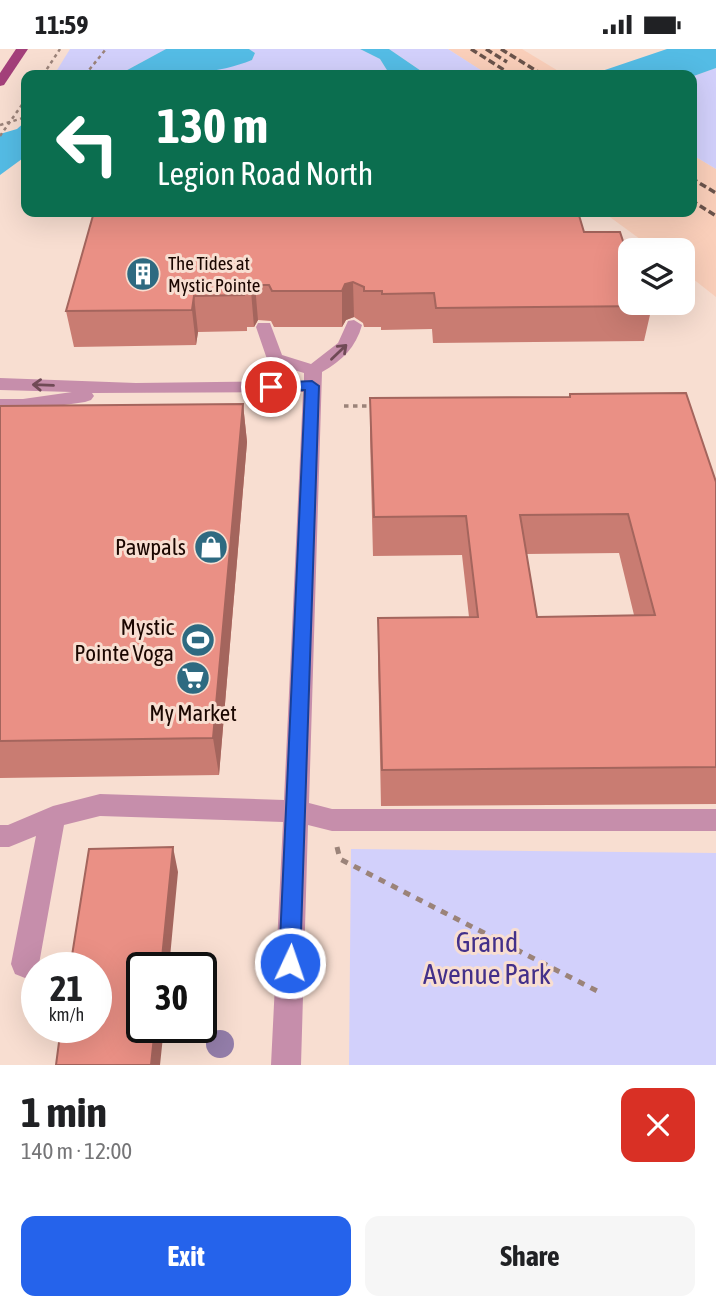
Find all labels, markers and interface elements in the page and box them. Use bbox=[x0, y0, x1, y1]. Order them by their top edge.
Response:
text: 11:59 bbox=[35, 10, 89, 40]
text: 130 m bbox=[157, 97, 268, 153]
icon: left bbox=[42, 98, 133, 189]
text: Legion Road North bbox=[157, 155, 373, 192]
map controls bbox=[618, 238, 695, 315]
button: layers bbox=[618, 238, 695, 315]
place label: The Tides at Mystic Pointe bbox=[168, 252, 260, 296]
building icon: The Tides at Mystic Pointe bbox=[124, 255, 162, 293]
one-way arrow bbox=[331, 343, 348, 360]
pin bbox=[241, 357, 301, 417]
icon: arrive bbox=[252, 368, 290, 406]
one-way arrow bbox=[32, 379, 55, 392]
shop icon: Pawpals bbox=[192, 528, 230, 566]
place label: Pawpals bbox=[115, 534, 186, 560]
place label: Mystic Pointe Voga bbox=[74, 614, 174, 666]
sports icon: Mystic Pointe Voga bbox=[179, 621, 217, 659]
supermarket icon: My Market bbox=[174, 659, 212, 697]
place label: My Market bbox=[149, 700, 237, 726]
position arrow bbox=[253, 926, 327, 1000]
park label: Grand Avenue Park bbox=[423, 926, 551, 990]
speed limit sign: 30 bbox=[126, 952, 217, 1043]
text: 21 bbox=[50, 968, 83, 1008]
text: km/h bbox=[49, 1004, 84, 1025]
text: 1 min bbox=[21, 1088, 107, 1136]
button: close bbox=[621, 1088, 695, 1162]
text: 140 m · 12:00 bbox=[21, 1138, 132, 1164]
button: Exit bbox=[21, 1216, 351, 1296]
button: Share bbox=[365, 1216, 695, 1296]

